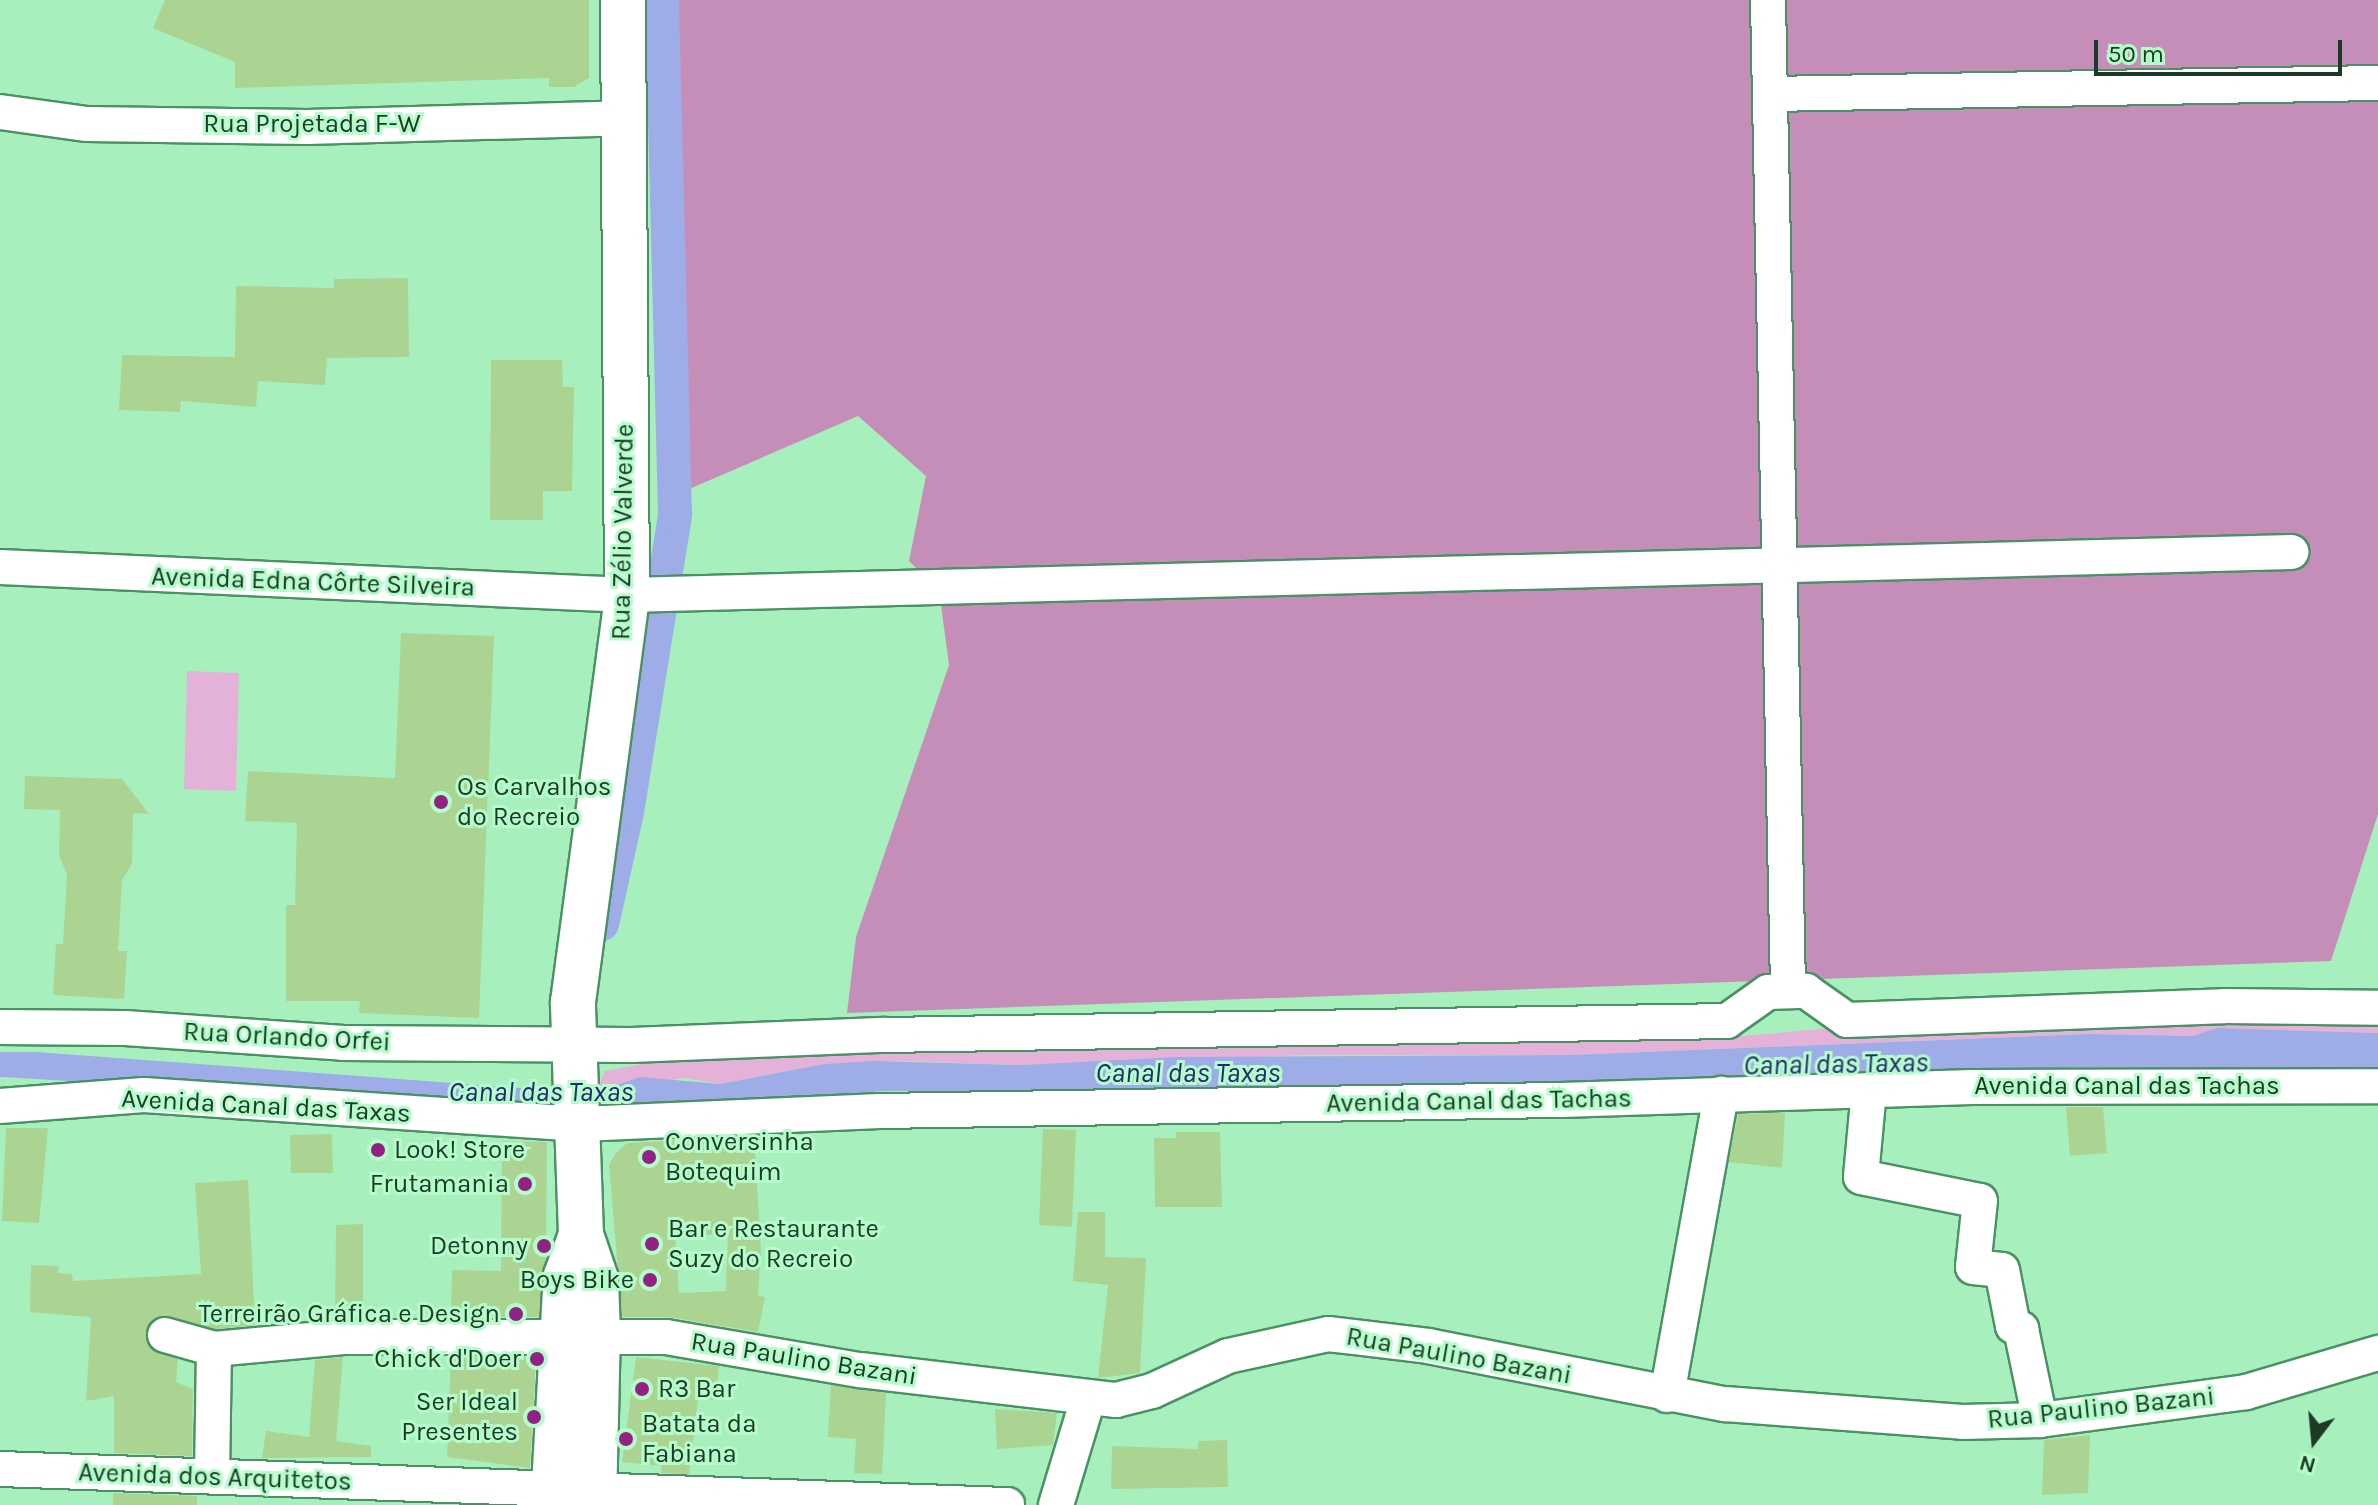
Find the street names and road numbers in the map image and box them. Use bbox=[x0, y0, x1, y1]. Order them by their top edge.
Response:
street label: Rua Projetada F-W bbox=[203, 108, 421, 140]
street label: Rua Zélio Valverde bbox=[606, 424, 640, 640]
street label: Avenida Edna Côrte Silveira bbox=[151, 561, 475, 603]
street label: Rua Orlando Orfei bbox=[183, 1016, 391, 1058]
street label: Avenida Canal das Tachas bbox=[1974, 1070, 2280, 1102]
street label: Avenida Canal das Taxas bbox=[121, 1083, 411, 1129]
street label: Avenida Canal das Tachas bbox=[1326, 1083, 1632, 1119]
street label: Rua Paulino Bazani bbox=[1344, 1321, 1574, 1391]
street label: Rua Paulino Bazani bbox=[689, 1326, 919, 1392]
street label: Rua Paulino Bazani bbox=[1986, 1381, 2216, 1435]
street label: Avenida dos Arquitetos bbox=[78, 1457, 352, 1497]

